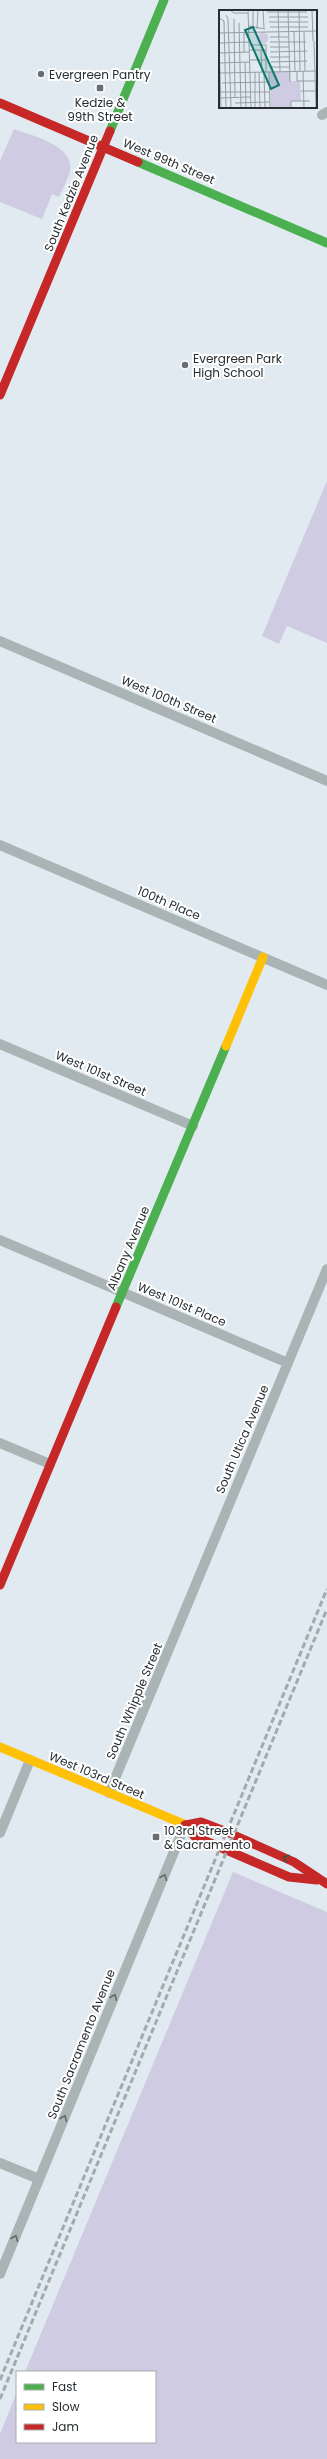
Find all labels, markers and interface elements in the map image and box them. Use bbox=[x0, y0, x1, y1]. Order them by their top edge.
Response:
inset map bbox=[219, 10, 317, 108]
place label: Evergreen Pantry bbox=[49, 66, 151, 83]
marker: Evergreen Pantry bbox=[36, 69, 46, 79]
marker: Kedzie & 99th Street bbox=[95, 83, 105, 93]
place label: Kedzie & 99th Street bbox=[67, 94, 133, 125]
street label: South Kedzie Avenue bbox=[40, 132, 102, 254]
street label: West 99th Street bbox=[120, 134, 218, 188]
place label: Evergreen Park High School bbox=[193, 350, 283, 381]
marker: Evergreen Park High School bbox=[180, 360, 190, 370]
street label: West 100th Street bbox=[119, 671, 219, 727]
street label: 100th Place bbox=[135, 882, 203, 924]
street label: West 101st Street bbox=[53, 1046, 149, 1100]
street label: Albany Avenue bbox=[103, 1203, 153, 1293]
street label: West 101st Place bbox=[135, 1278, 229, 1330]
street label: South Utica Avenue bbox=[211, 1382, 273, 1496]
street label: South Whipple Street bbox=[102, 1640, 166, 1762]
street label: West 103rd Street bbox=[47, 1747, 147, 1803]
place label: 103rd Street & Sacramento bbox=[164, 1822, 251, 1853]
marker: 103rd Street & Sacramento bbox=[151, 1832, 161, 1842]
one-way arrow bbox=[282, 1855, 290, 1863]
one-way arrow bbox=[159, 1874, 167, 1881]
street label: South Sacramento Avenue bbox=[43, 1966, 119, 2122]
one-way arrow bbox=[109, 1994, 117, 2002]
one-way arrow bbox=[60, 2114, 68, 2121]
one-way arrow bbox=[10, 2234, 18, 2242]
legend bbox=[16, 2371, 156, 2443]
text: Fast bbox=[52, 2378, 77, 2395]
text: Slow bbox=[52, 2398, 80, 2415]
text: Jam bbox=[52, 2418, 79, 2435]

